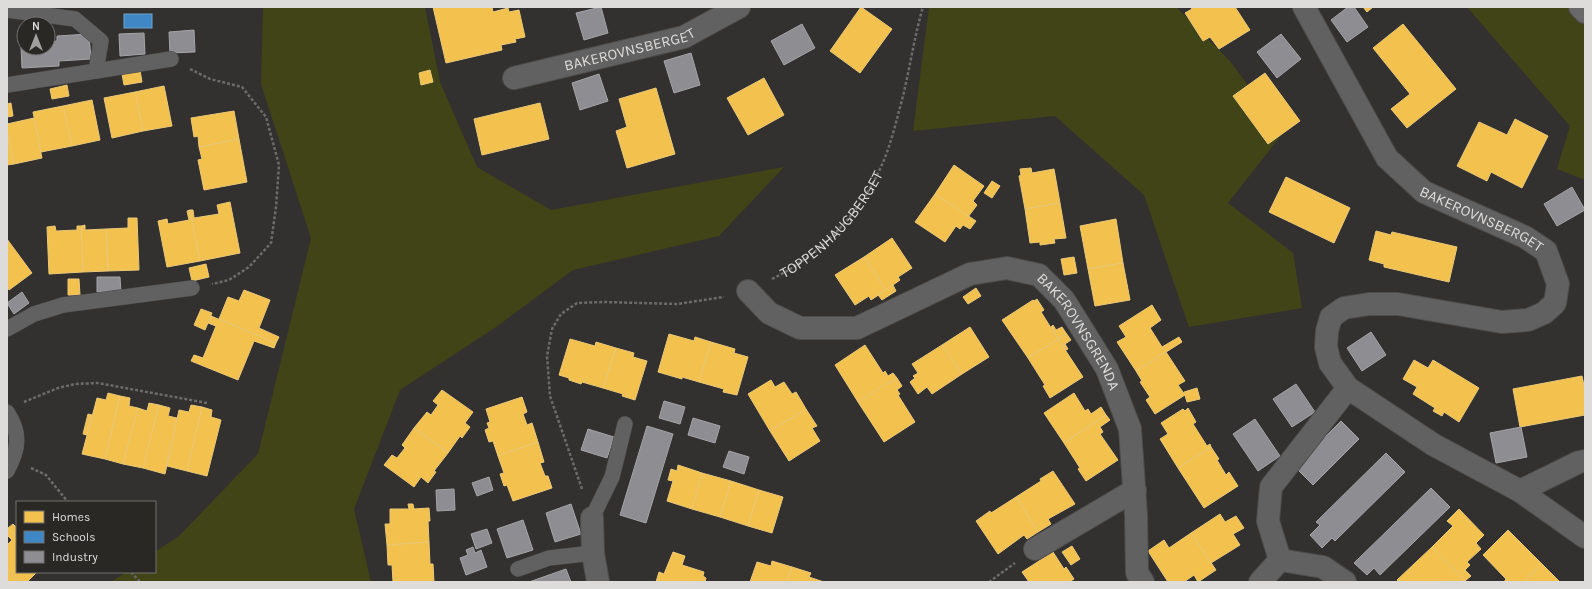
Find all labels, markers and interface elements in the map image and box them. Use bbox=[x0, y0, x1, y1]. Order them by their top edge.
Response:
north arrow bbox=[16, 16, 56, 56]
text: N bbox=[32, 20, 40, 33]
street label: BAKEROVNSBERGET bbox=[562, 23, 699, 75]
street label: TOPPENHAUGBERGET bbox=[777, 168, 887, 282]
street label: BAKEROVNSBERGET bbox=[1417, 182, 1547, 256]
street label: BAKEROVNSGRENDA bbox=[1033, 269, 1123, 393]
legend bbox=[16, 501, 156, 573]
text: Homes bbox=[52, 510, 90, 524]
text: Schools bbox=[52, 530, 95, 544]
text: Industry bbox=[52, 550, 98, 564]

